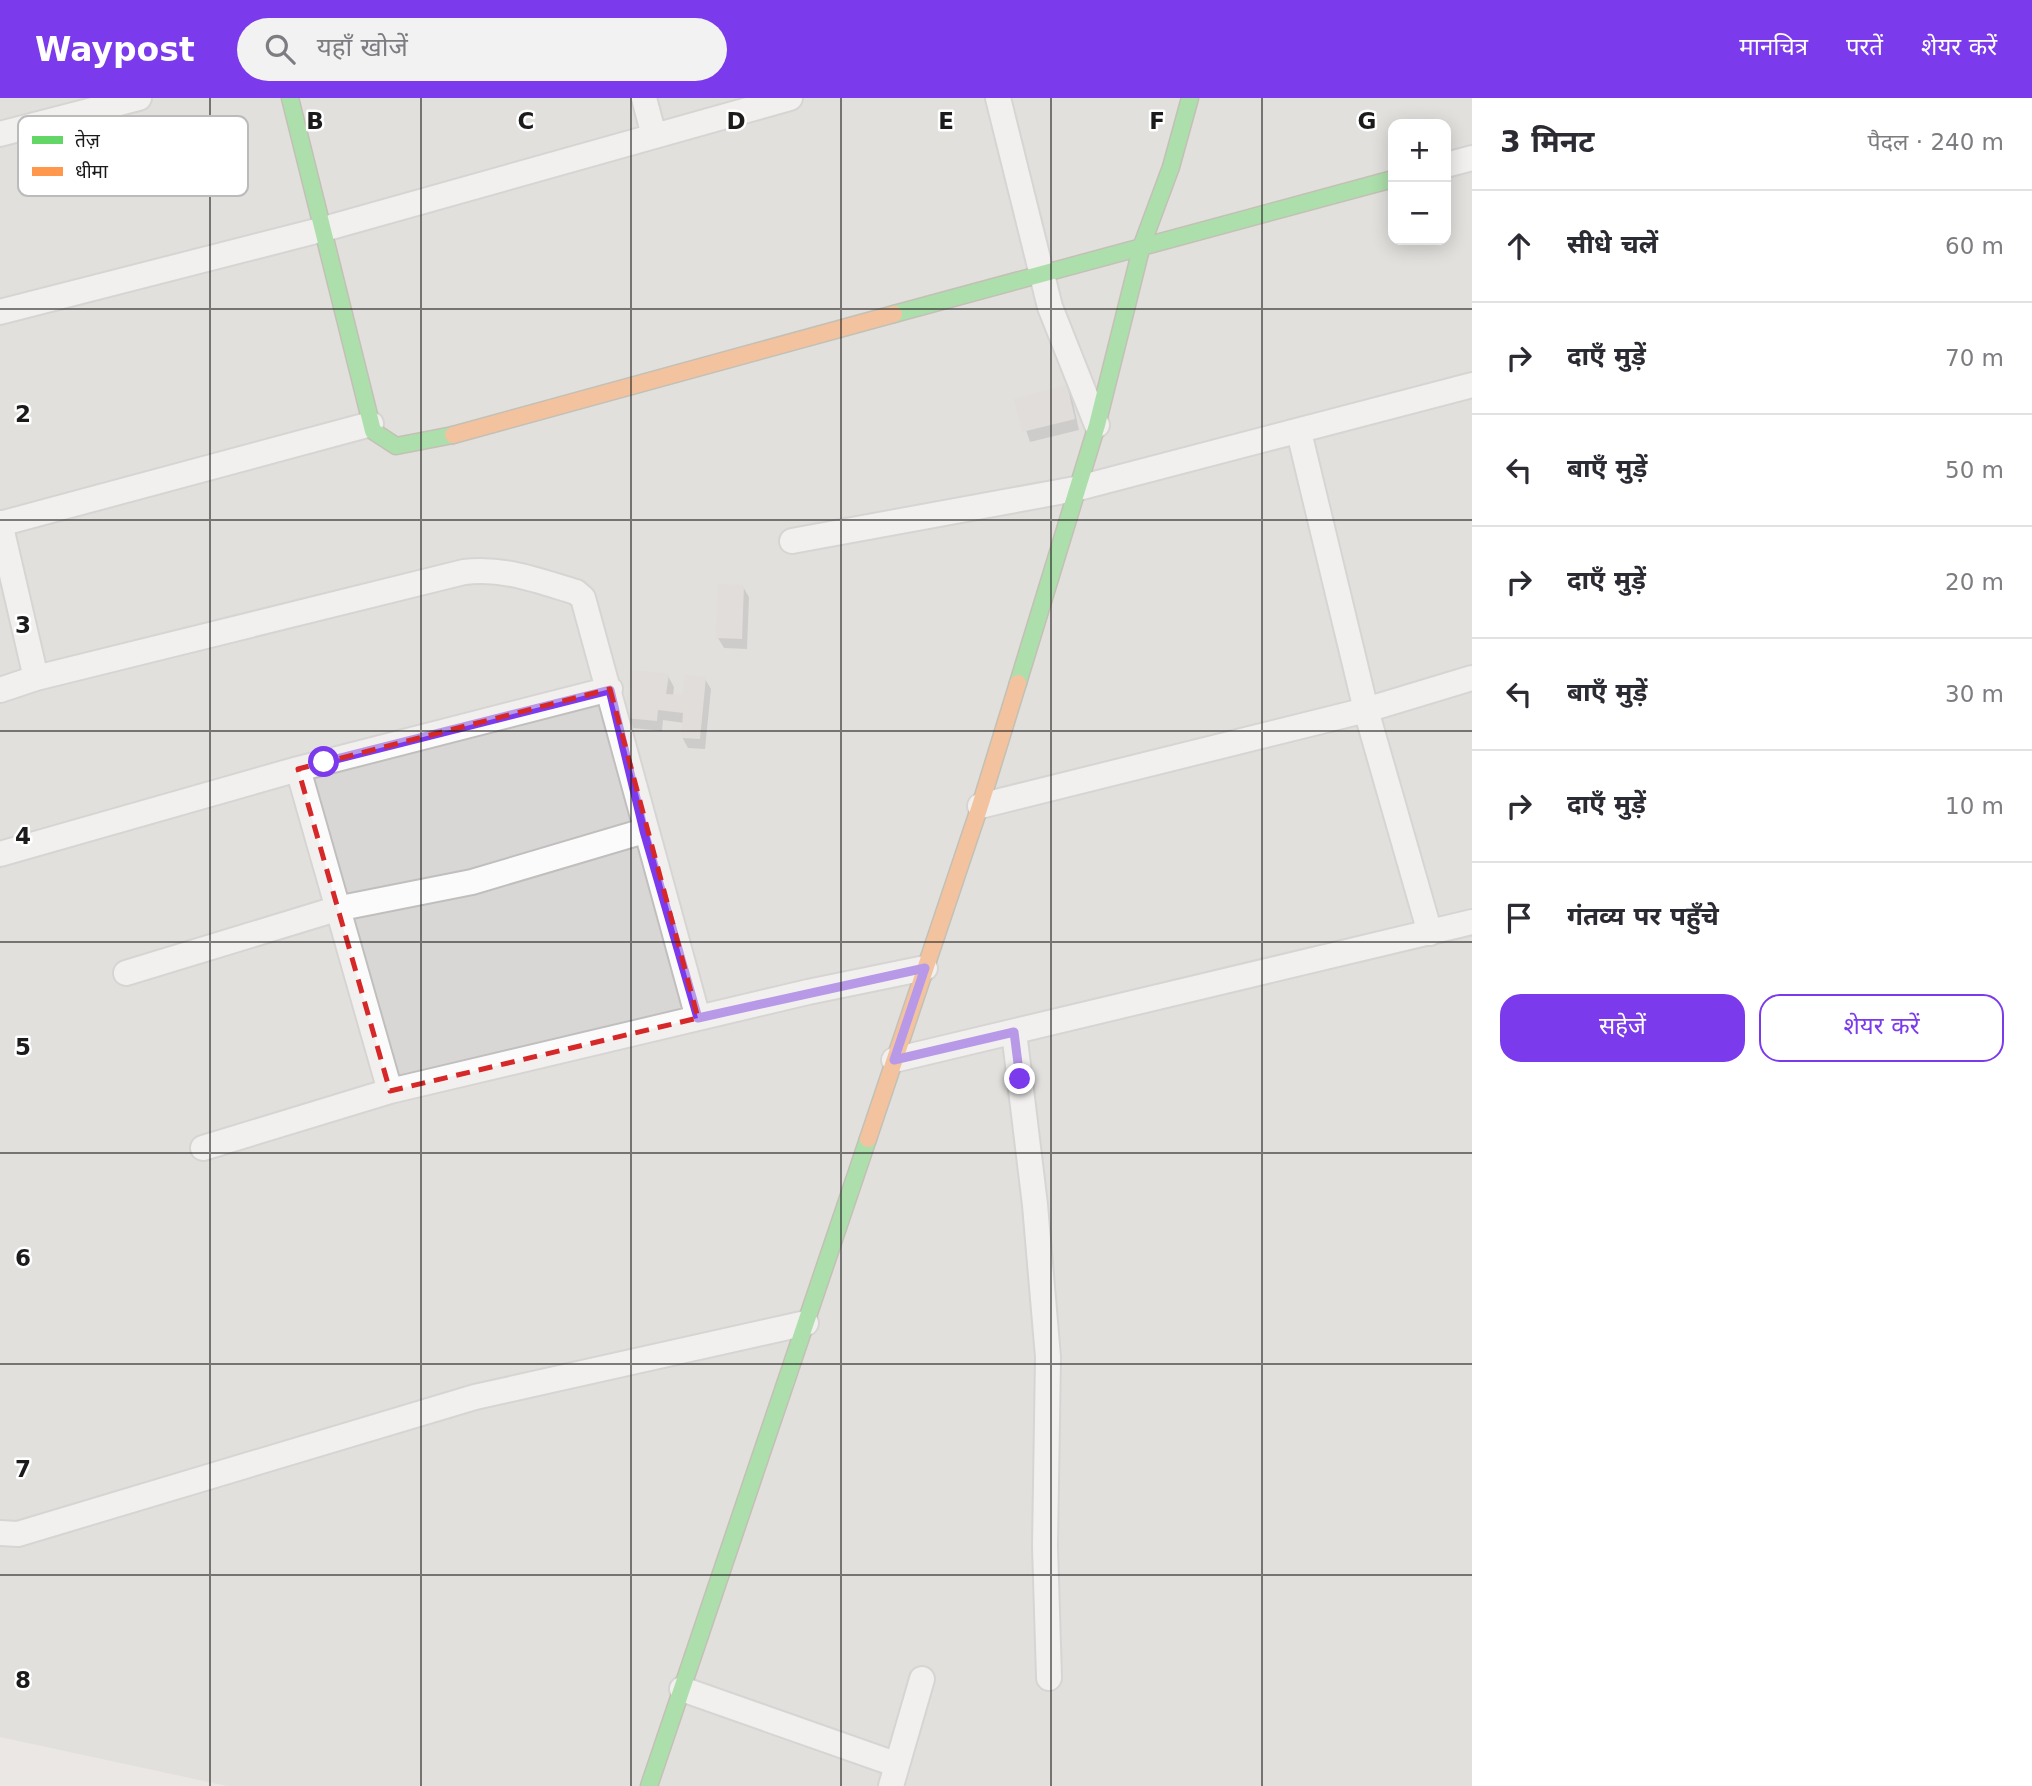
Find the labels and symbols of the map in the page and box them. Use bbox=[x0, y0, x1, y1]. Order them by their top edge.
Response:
text: B bbox=[306, 108, 324, 134]
text: C bbox=[518, 108, 534, 134]
text: D bbox=[726, 108, 746, 134]
text: E bbox=[938, 108, 954, 134]
text: F bbox=[1149, 108, 1165, 134]
text: G bbox=[1358, 108, 1376, 134]
legend bbox=[18, 116, 248, 196]
text: तेज़ bbox=[75, 129, 101, 151]
text: धीमा bbox=[75, 160, 109, 182]
text: 2 bbox=[15, 401, 31, 427]
text: 3 bbox=[15, 612, 31, 638]
route start bbox=[308, 746, 339, 777]
text: 4 bbox=[15, 823, 31, 849]
text: 5 bbox=[15, 1034, 31, 1060]
route end bbox=[1004, 1063, 1035, 1094]
text: 6 bbox=[15, 1245, 31, 1271]
text: 7 bbox=[15, 1456, 31, 1482]
text: 8 bbox=[15, 1667, 31, 1693]

